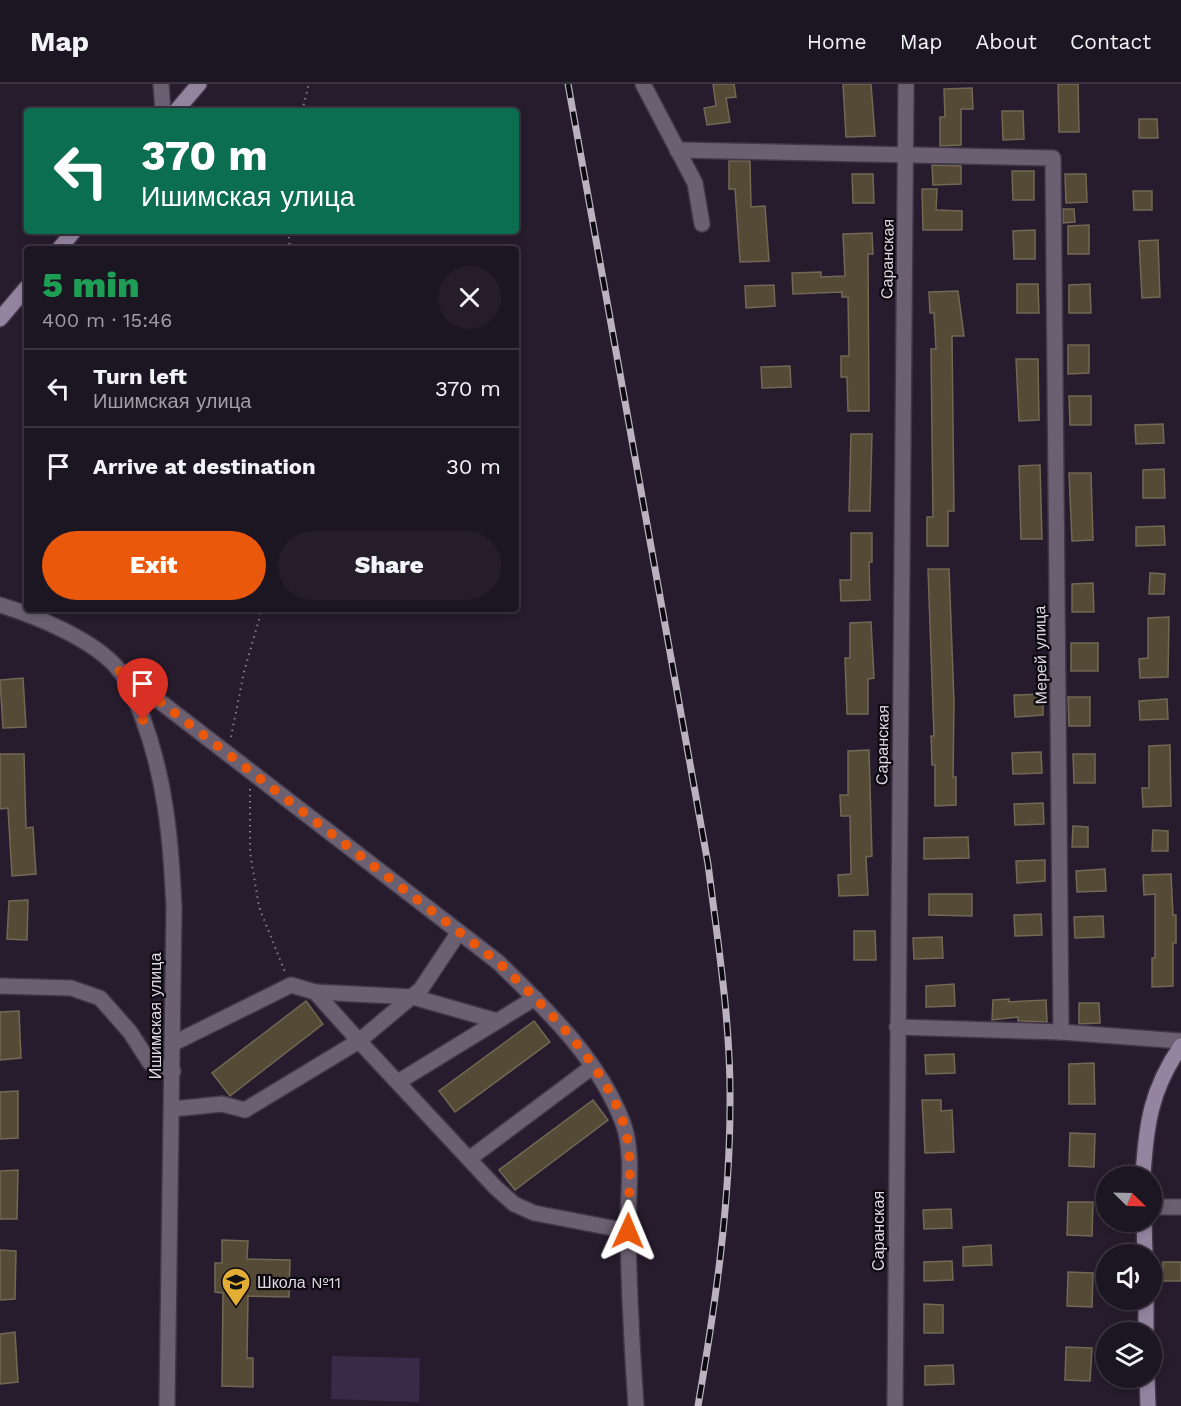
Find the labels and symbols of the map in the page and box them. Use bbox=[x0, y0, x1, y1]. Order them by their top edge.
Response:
street label: Саранская bbox=[877, 219, 898, 299]
street label: Мерей улица bbox=[1030, 605, 1051, 704]
pin bbox=[117, 658, 168, 720]
street label: Саранская bbox=[872, 705, 893, 785]
street label: Ишимская улица bbox=[146, 953, 165, 1079]
north arrow bbox=[1096, 1166, 1162, 1232]
street label: Саранская bbox=[869, 1191, 888, 1271]
position arrow bbox=[596, 1199, 660, 1263]
school or university icon: Школа №11 bbox=[220, 1266, 252, 1308]
place label: Школа №11 bbox=[257, 1273, 341, 1292]

